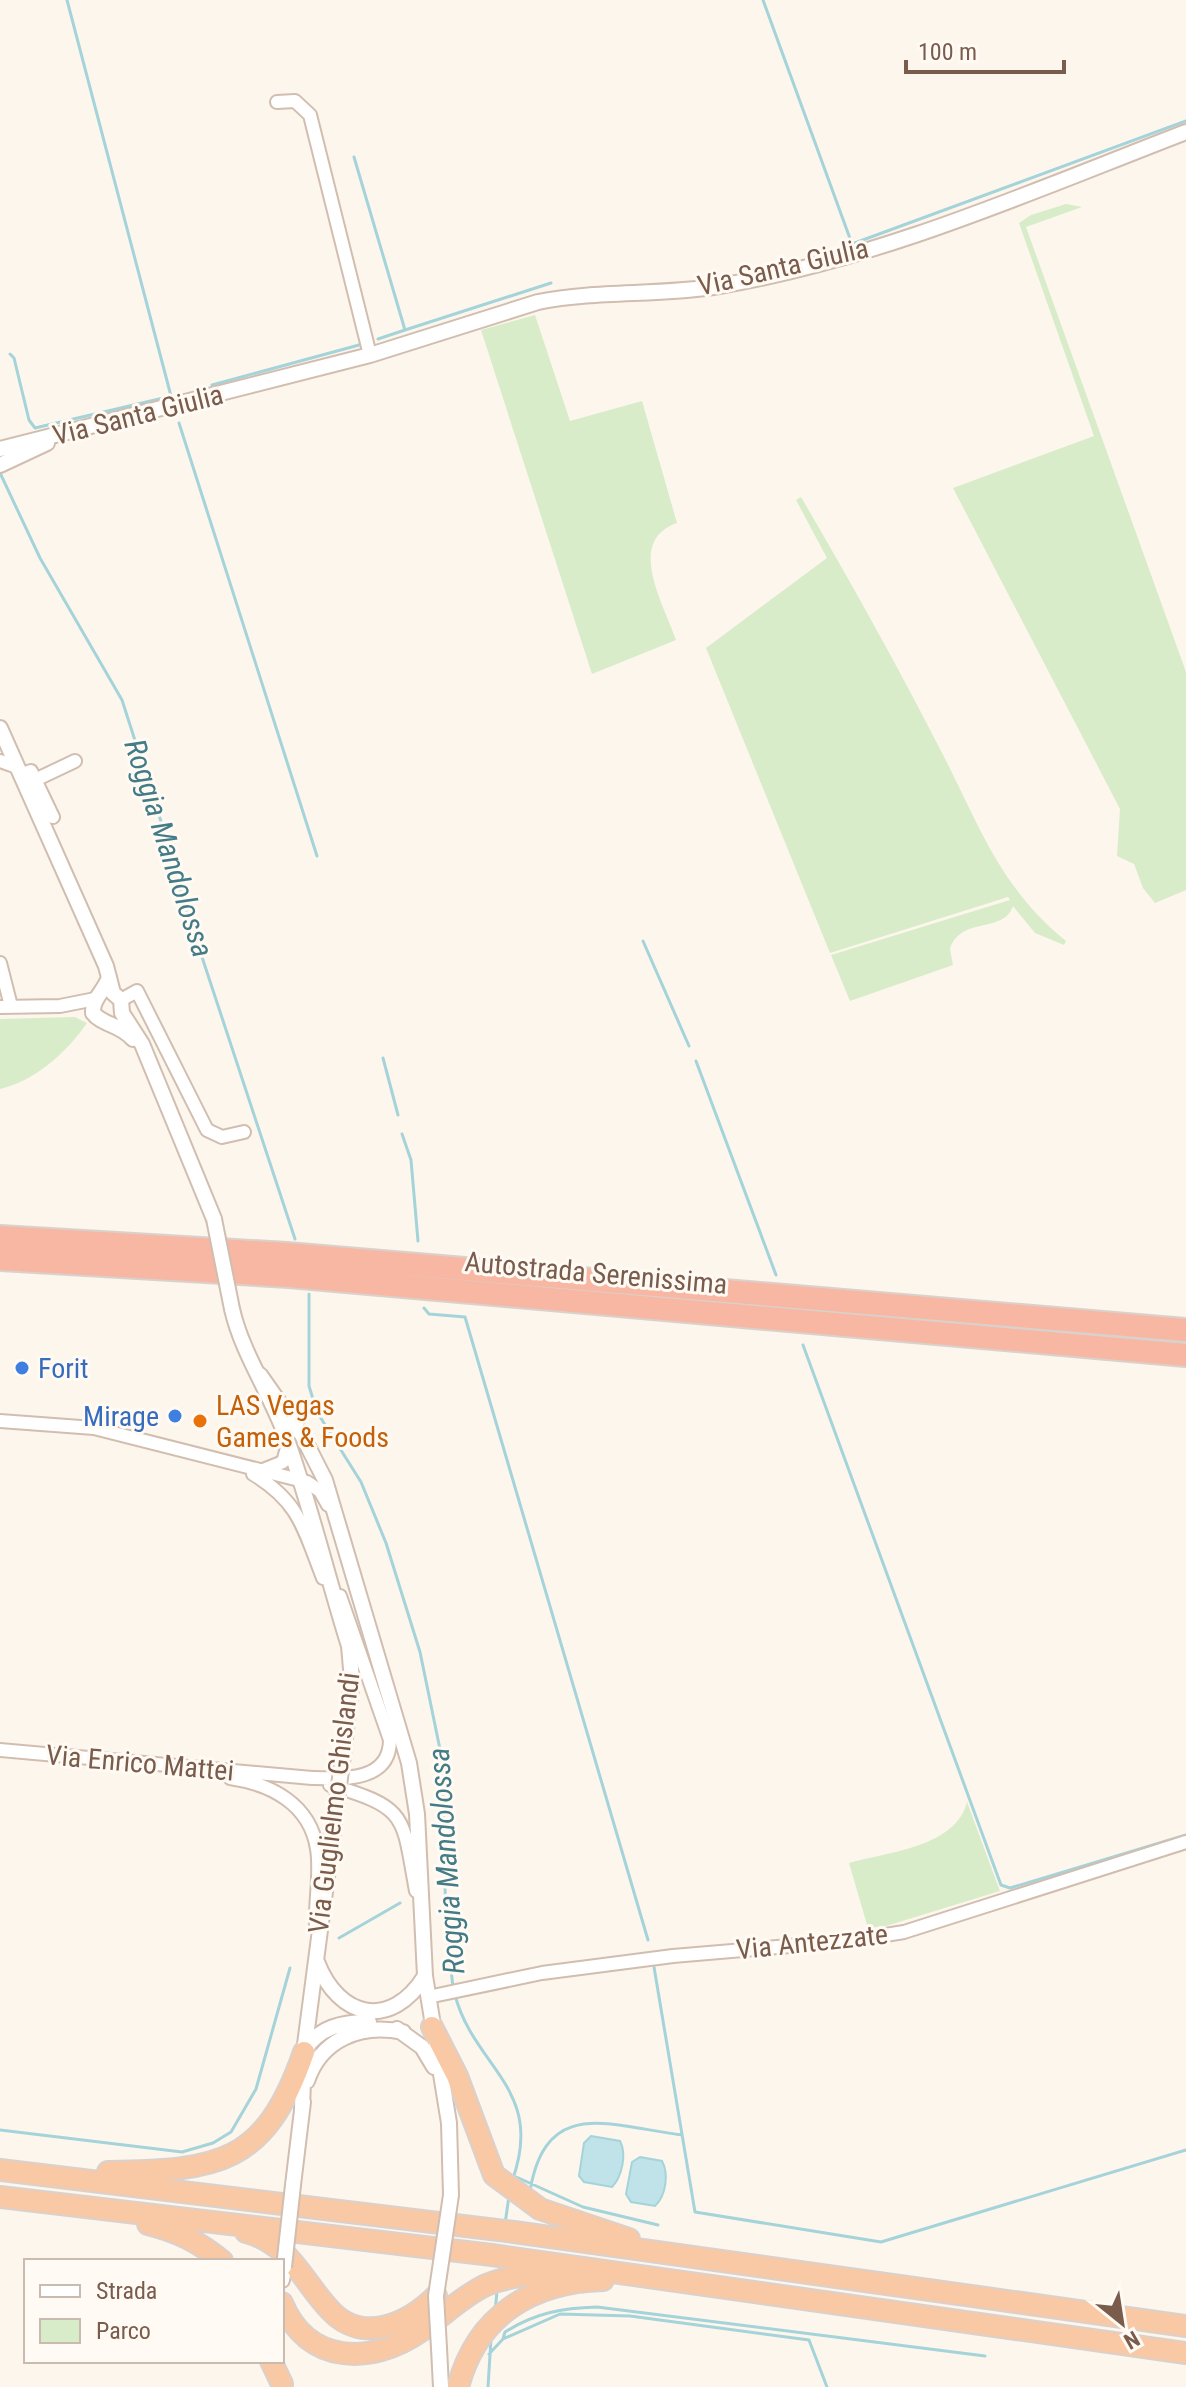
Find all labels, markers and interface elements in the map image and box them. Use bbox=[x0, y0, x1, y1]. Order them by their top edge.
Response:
scale bar bbox=[906, 24, 1064, 74]
text: 100 m bbox=[918, 38, 977, 66]
street label: Via Santa Giulia bbox=[694, 231, 872, 303]
street label: Via Santa Giulia bbox=[49, 378, 227, 452]
water label: Roggia Mandolossa bbox=[117, 735, 221, 961]
street label: Autostrada Serenissima bbox=[463, 1245, 729, 1301]
place label: Forit bbox=[38, 1352, 88, 1385]
marker: Forit bbox=[13, 1359, 31, 1377]
place label: LAS Vegas Games & Foods bbox=[216, 1389, 389, 1454]
place label: Mirage bbox=[83, 1400, 159, 1433]
marker: Mirage bbox=[166, 1407, 184, 1425]
marker: LAS Vegas Games & Foods bbox=[191, 1412, 209, 1430]
street label: Via Guglielmo Ghislandi bbox=[302, 1671, 366, 1935]
street label: Via Enrico Mattei bbox=[45, 1738, 235, 1788]
water label: Roggia Mandolossa bbox=[421, 1747, 471, 1975]
street label: Via Antezzate bbox=[734, 1918, 890, 1966]
legend bbox=[24, 2259, 284, 2363]
text: Strada bbox=[96, 2277, 157, 2305]
north arrow bbox=[1082, 2283, 1162, 2363]
text: Parco bbox=[96, 2317, 151, 2345]
text: N bbox=[1120, 2326, 1144, 2354]

